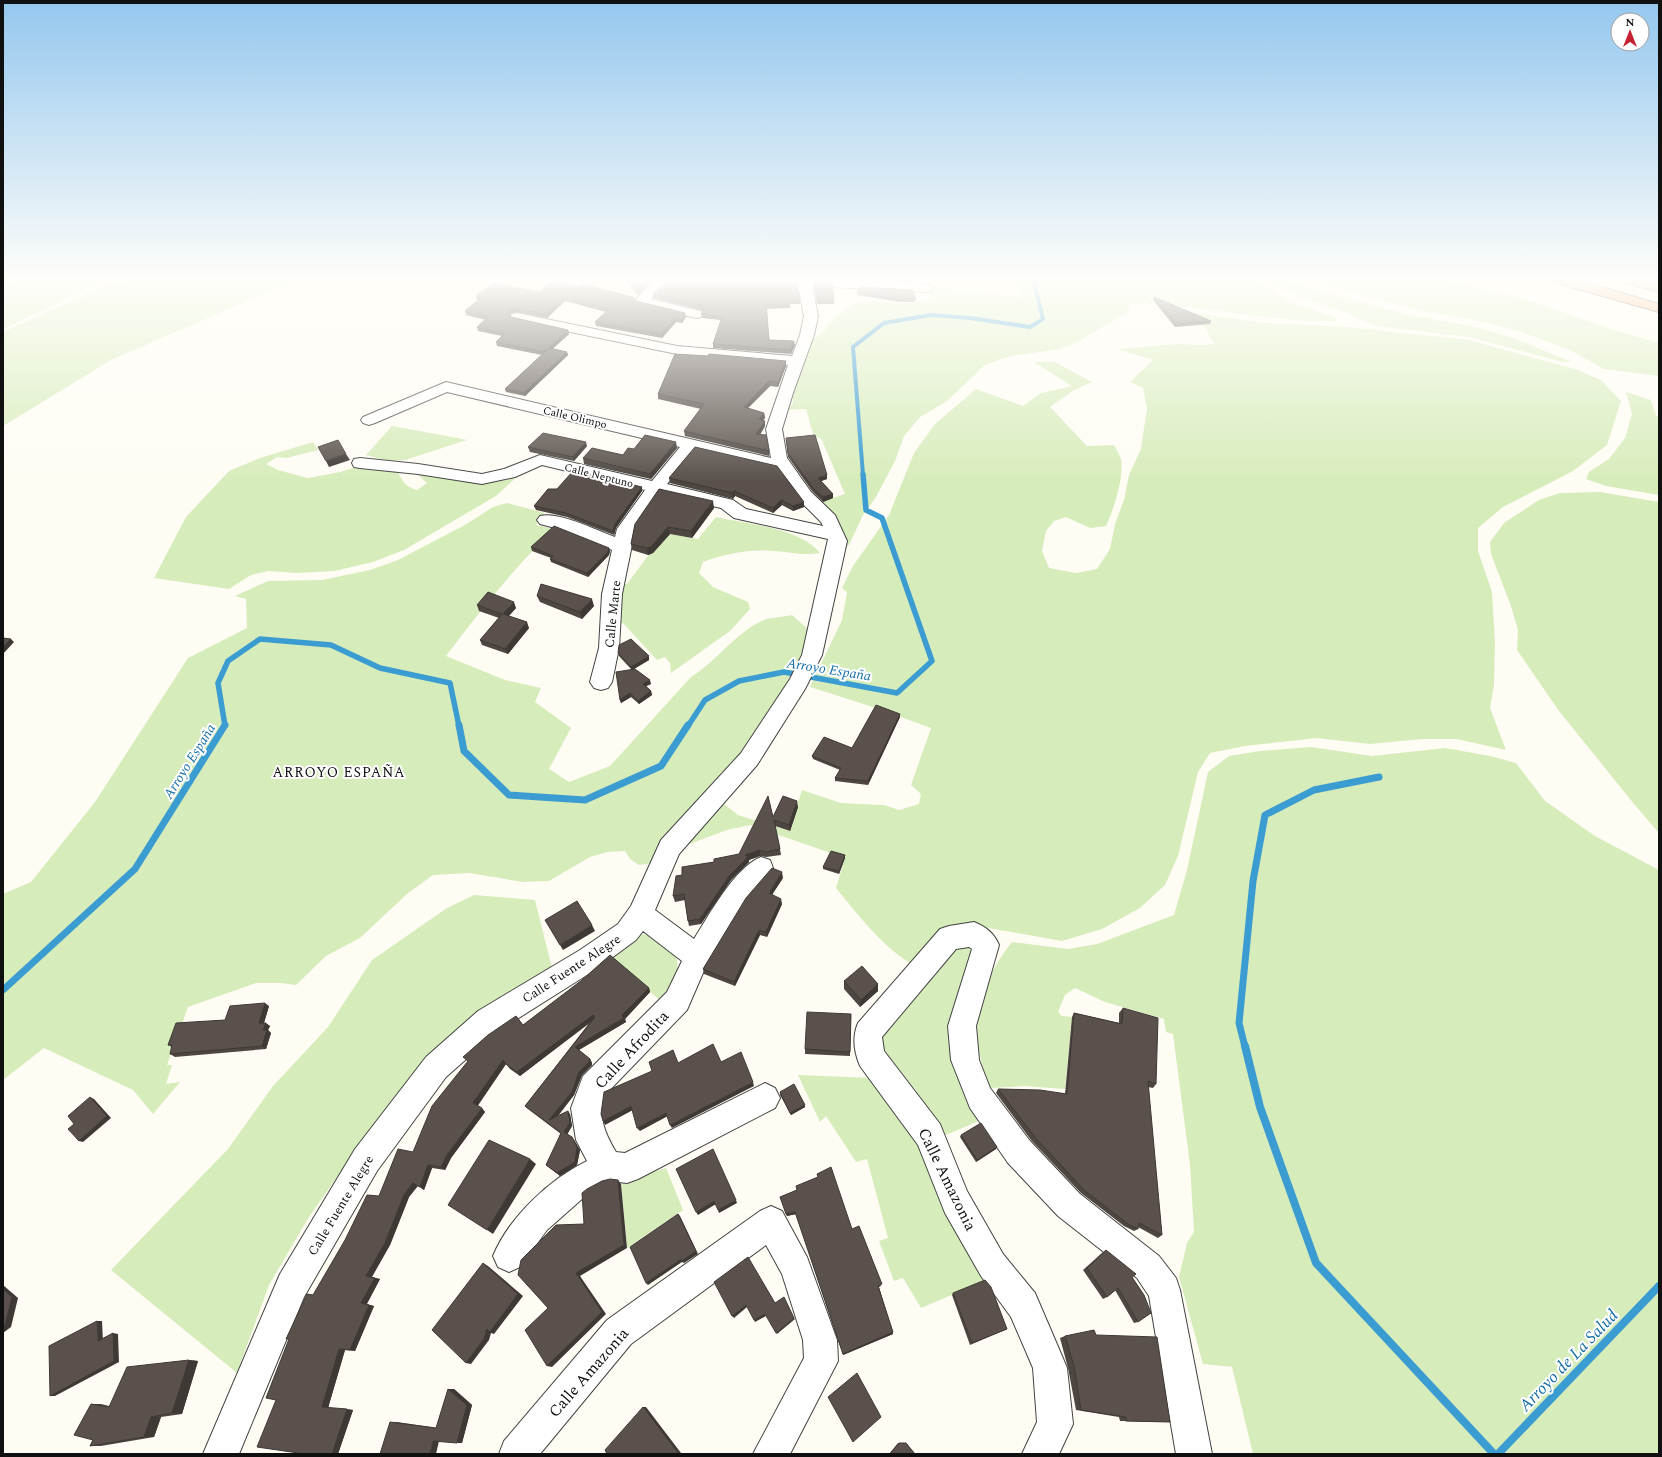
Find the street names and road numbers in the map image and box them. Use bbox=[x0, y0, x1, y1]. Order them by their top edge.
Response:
street label: Calle Olimpo bbox=[541, 402, 609, 433]
street label: Calle Neptuno bbox=[563, 459, 635, 492]
street label: Calle Marte bbox=[600, 579, 626, 649]
street label: Calle Fuente Alegre bbox=[518, 929, 625, 1008]
street label: Calle Afrodita bbox=[589, 1005, 675, 1095]
street label: Calle Amazonia bbox=[912, 1124, 983, 1235]
street label: Calle Fuente Alegre bbox=[303, 1151, 379, 1260]
street label: Calle Amazonia bbox=[543, 1322, 635, 1423]

